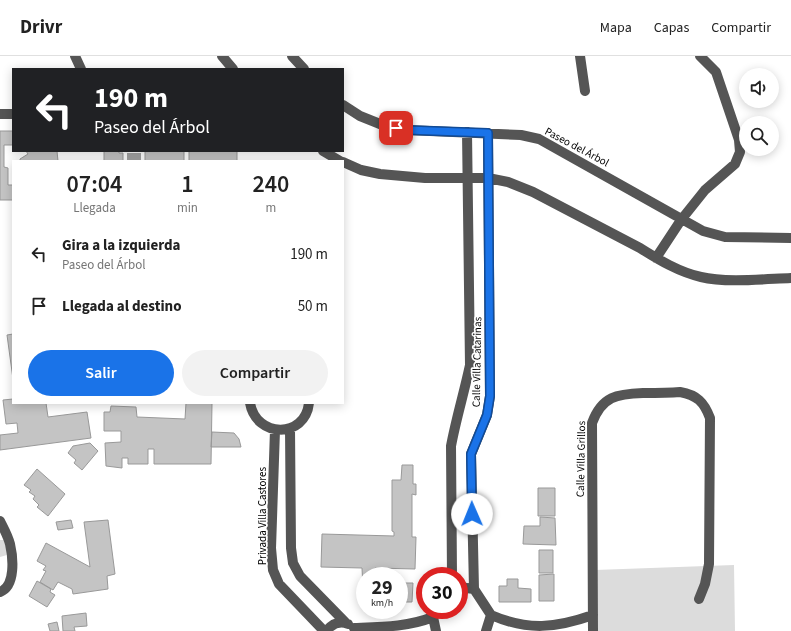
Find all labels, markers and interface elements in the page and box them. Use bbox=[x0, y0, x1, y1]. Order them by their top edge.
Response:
text: Drivr bbox=[20, 14, 62, 41]
text: Mapa bbox=[600, 18, 632, 38]
text: Capas bbox=[654, 18, 689, 38]
text: Compartir bbox=[711, 18, 771, 38]
map controls bbox=[739, 68, 779, 156]
button: sound bbox=[739, 68, 779, 108]
text: 190 m bbox=[94, 78, 168, 118]
icon: left bbox=[28, 84, 80, 136]
pin bbox=[379, 111, 413, 145]
text: Paseo del Árbol bbox=[94, 115, 210, 140]
button: search bbox=[739, 116, 779, 156]
icon: arrive bbox=[385, 117, 407, 139]
street label: Paseo del Árbol bbox=[542, 124, 612, 170]
text: 07:04 bbox=[67, 167, 122, 202]
text: 1 bbox=[181, 167, 194, 202]
text: 240 bbox=[253, 167, 289, 202]
text: Llegada bbox=[73, 199, 116, 217]
text: min bbox=[177, 199, 198, 217]
text: m bbox=[266, 199, 276, 217]
text: Gira a la izquierda bbox=[62, 235, 181, 256]
icon: left bbox=[28, 243, 50, 265]
text: 190 m bbox=[290, 244, 328, 265]
text: Paseo del Árbol bbox=[62, 256, 146, 274]
icon: arrive bbox=[28, 295, 50, 317]
text: Llegada al destino bbox=[62, 296, 182, 317]
text: 50 m bbox=[298, 296, 328, 317]
street label: Calle Villa Catarinas bbox=[469, 316, 485, 407]
button: Salir bbox=[28, 350, 174, 396]
button: Compartir bbox=[182, 350, 328, 396]
street label: Calle Villa Grillos bbox=[573, 420, 589, 497]
street label: Privada Villa Castores bbox=[255, 466, 270, 565]
position arrow bbox=[451, 493, 493, 535]
speed limit sign: 30 bbox=[416, 567, 468, 619]
text: 29 bbox=[371, 574, 393, 602]
text: km/h bbox=[371, 596, 393, 610]

